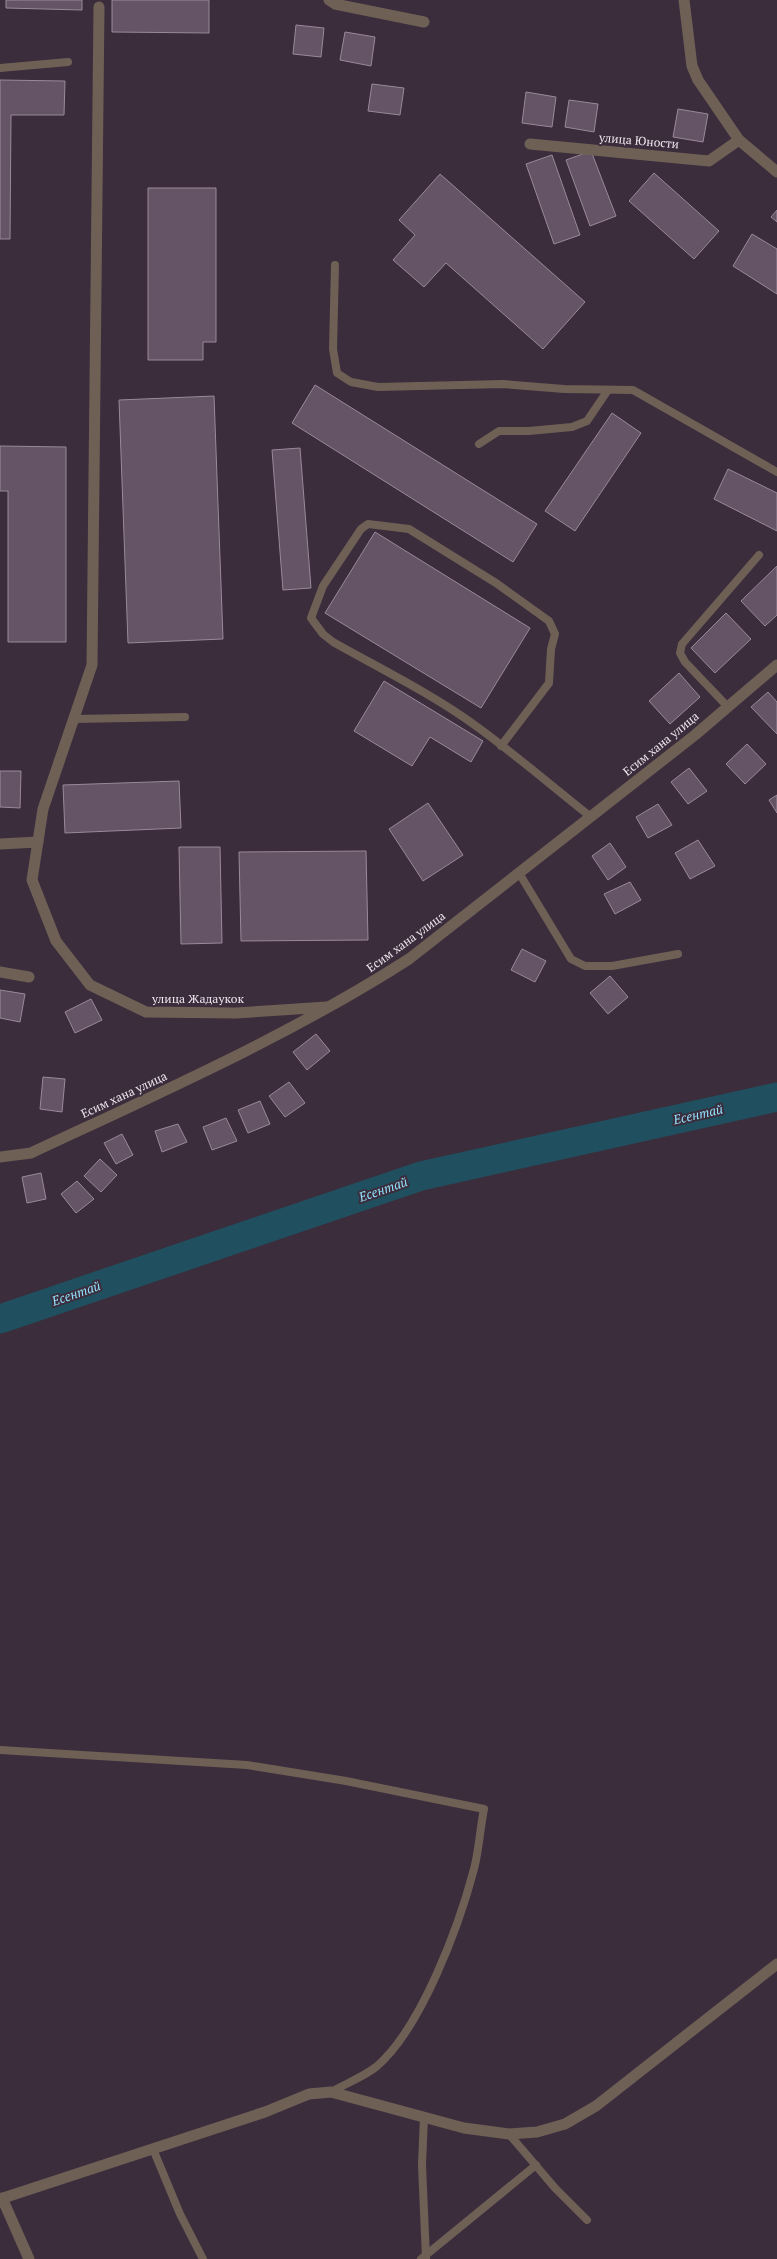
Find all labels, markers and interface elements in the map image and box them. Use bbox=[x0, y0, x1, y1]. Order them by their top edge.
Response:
street label: улица Юности bbox=[597, 129, 680, 151]
street label: Есим хана улица bbox=[620, 708, 702, 779]
street label: Есим хана улица bbox=[364, 908, 448, 975]
street label: улица Жадаукок bbox=[151, 991, 244, 1006]
street label: Есим хана улица bbox=[78, 1068, 169, 1121]
water label: Есентай bbox=[670, 1100, 725, 1129]
water label: Есентай bbox=[355, 1172, 410, 1206]
water label: Есентай bbox=[48, 1276, 103, 1310]

